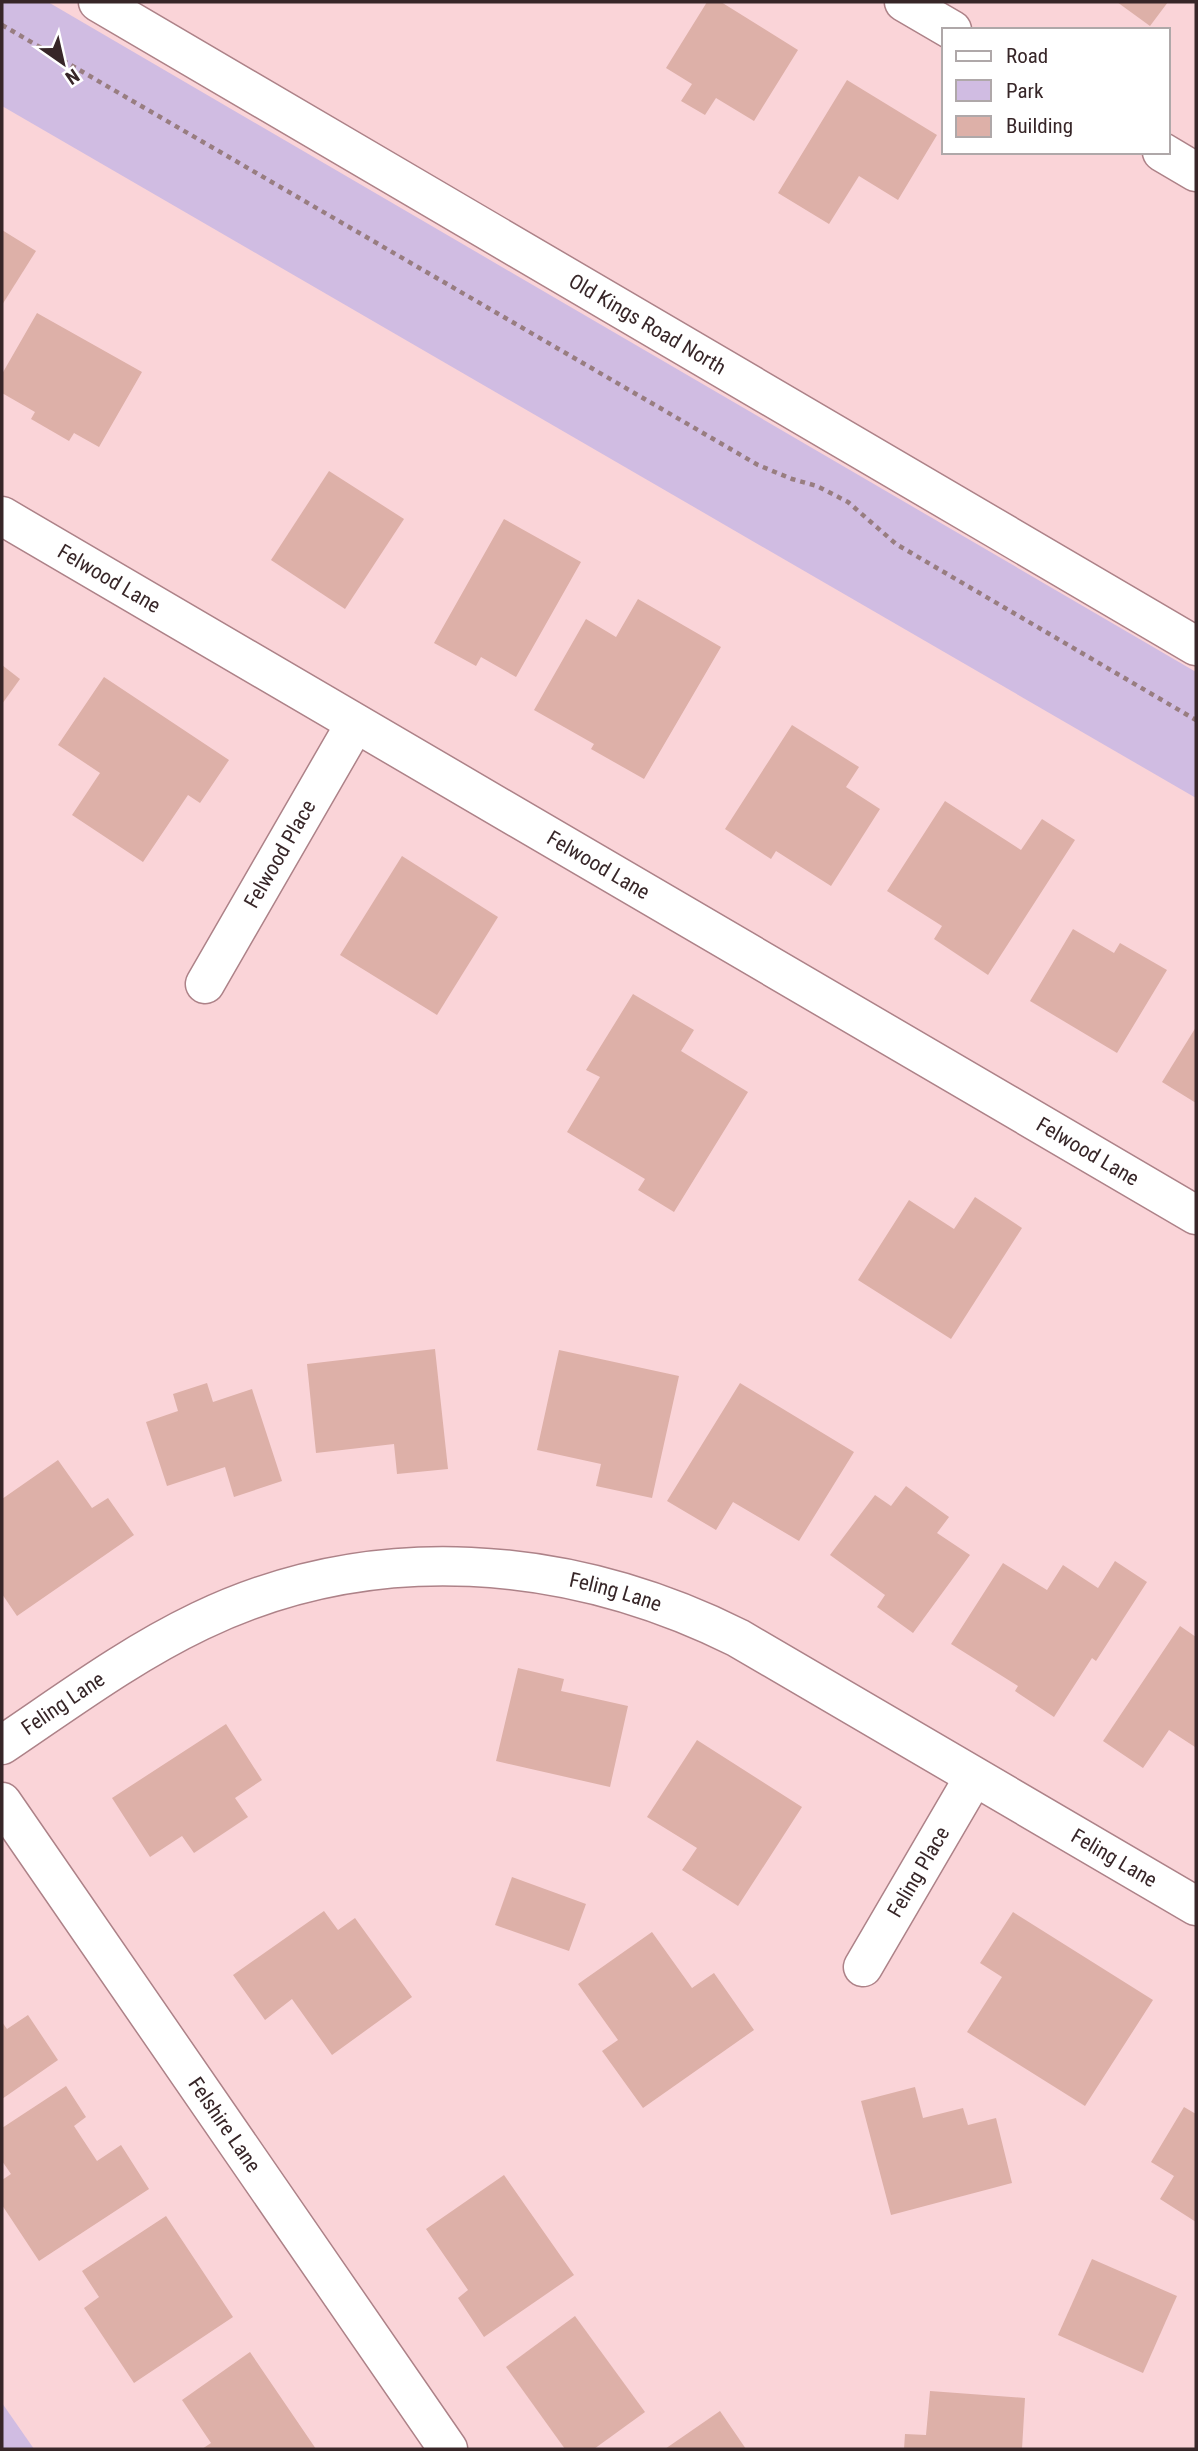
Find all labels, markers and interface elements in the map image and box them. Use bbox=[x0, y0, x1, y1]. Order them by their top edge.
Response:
north arrow bbox=[28, 28, 98, 98]
legend bbox=[942, 28, 1170, 154]
text: Road bbox=[1006, 44, 1048, 68]
text: N bbox=[61, 64, 83, 89]
text: Park bbox=[1006, 79, 1044, 103]
text: Building bbox=[1006, 114, 1073, 138]
street label: Old Kings Road North bbox=[565, 269, 730, 380]
street label: Felwood Lane bbox=[53, 539, 165, 618]
street label: Felwood Place bbox=[239, 796, 321, 912]
street label: Felwood Lane bbox=[543, 826, 654, 905]
street label: Felwood Lane bbox=[1032, 1112, 1143, 1191]
street label: Feling Lane bbox=[567, 1568, 665, 1616]
street label: Feling Lane bbox=[17, 1667, 109, 1740]
street label: Feling Place bbox=[883, 1822, 954, 1922]
street label: Feling Lane bbox=[1067, 1824, 1161, 1892]
street label: Felshire Lane bbox=[183, 2073, 266, 2177]

